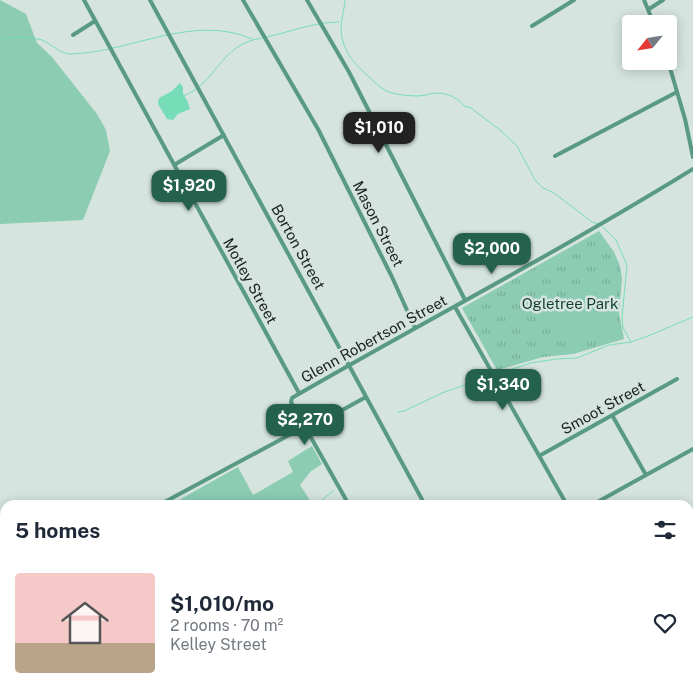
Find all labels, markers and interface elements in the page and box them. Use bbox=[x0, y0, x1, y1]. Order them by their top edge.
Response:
north arrow bbox=[622, 15, 678, 70]
map controls bbox=[622, 15, 677, 70]
pin: $1,010 bbox=[338, 112, 420, 154]
text: $1,010 bbox=[354, 118, 404, 137]
pin: $1,920 bbox=[148, 170, 230, 212]
text: $1,920 bbox=[162, 176, 216, 195]
street label: Mason Street bbox=[350, 178, 407, 269]
street label: Borton Street bbox=[268, 201, 329, 292]
pin: $2,000 bbox=[451, 232, 533, 275]
street label: Motley Street bbox=[220, 235, 281, 327]
text: $2,000 bbox=[464, 239, 520, 258]
street label: Glenn Robertson Street bbox=[298, 291, 450, 386]
park label: Ogletree Park bbox=[522, 295, 618, 312]
pin: $1,340 bbox=[462, 368, 544, 411]
text: $1,340 bbox=[476, 375, 530, 394]
street label: Smoot Street bbox=[558, 378, 648, 438]
pin: $2,270 bbox=[264, 404, 346, 446]
text: $2,270 bbox=[277, 410, 333, 429]
icon: filters bbox=[651, 516, 679, 544]
text: 5 homes bbox=[15, 518, 100, 543]
text: $1,010/mo bbox=[170, 591, 274, 616]
icon: home bbox=[55, 593, 115, 653]
icon: heart bbox=[651, 609, 679, 637]
text: 2 rooms · 70 m² bbox=[170, 616, 283, 635]
text: Kelley Street bbox=[170, 635, 267, 654]

